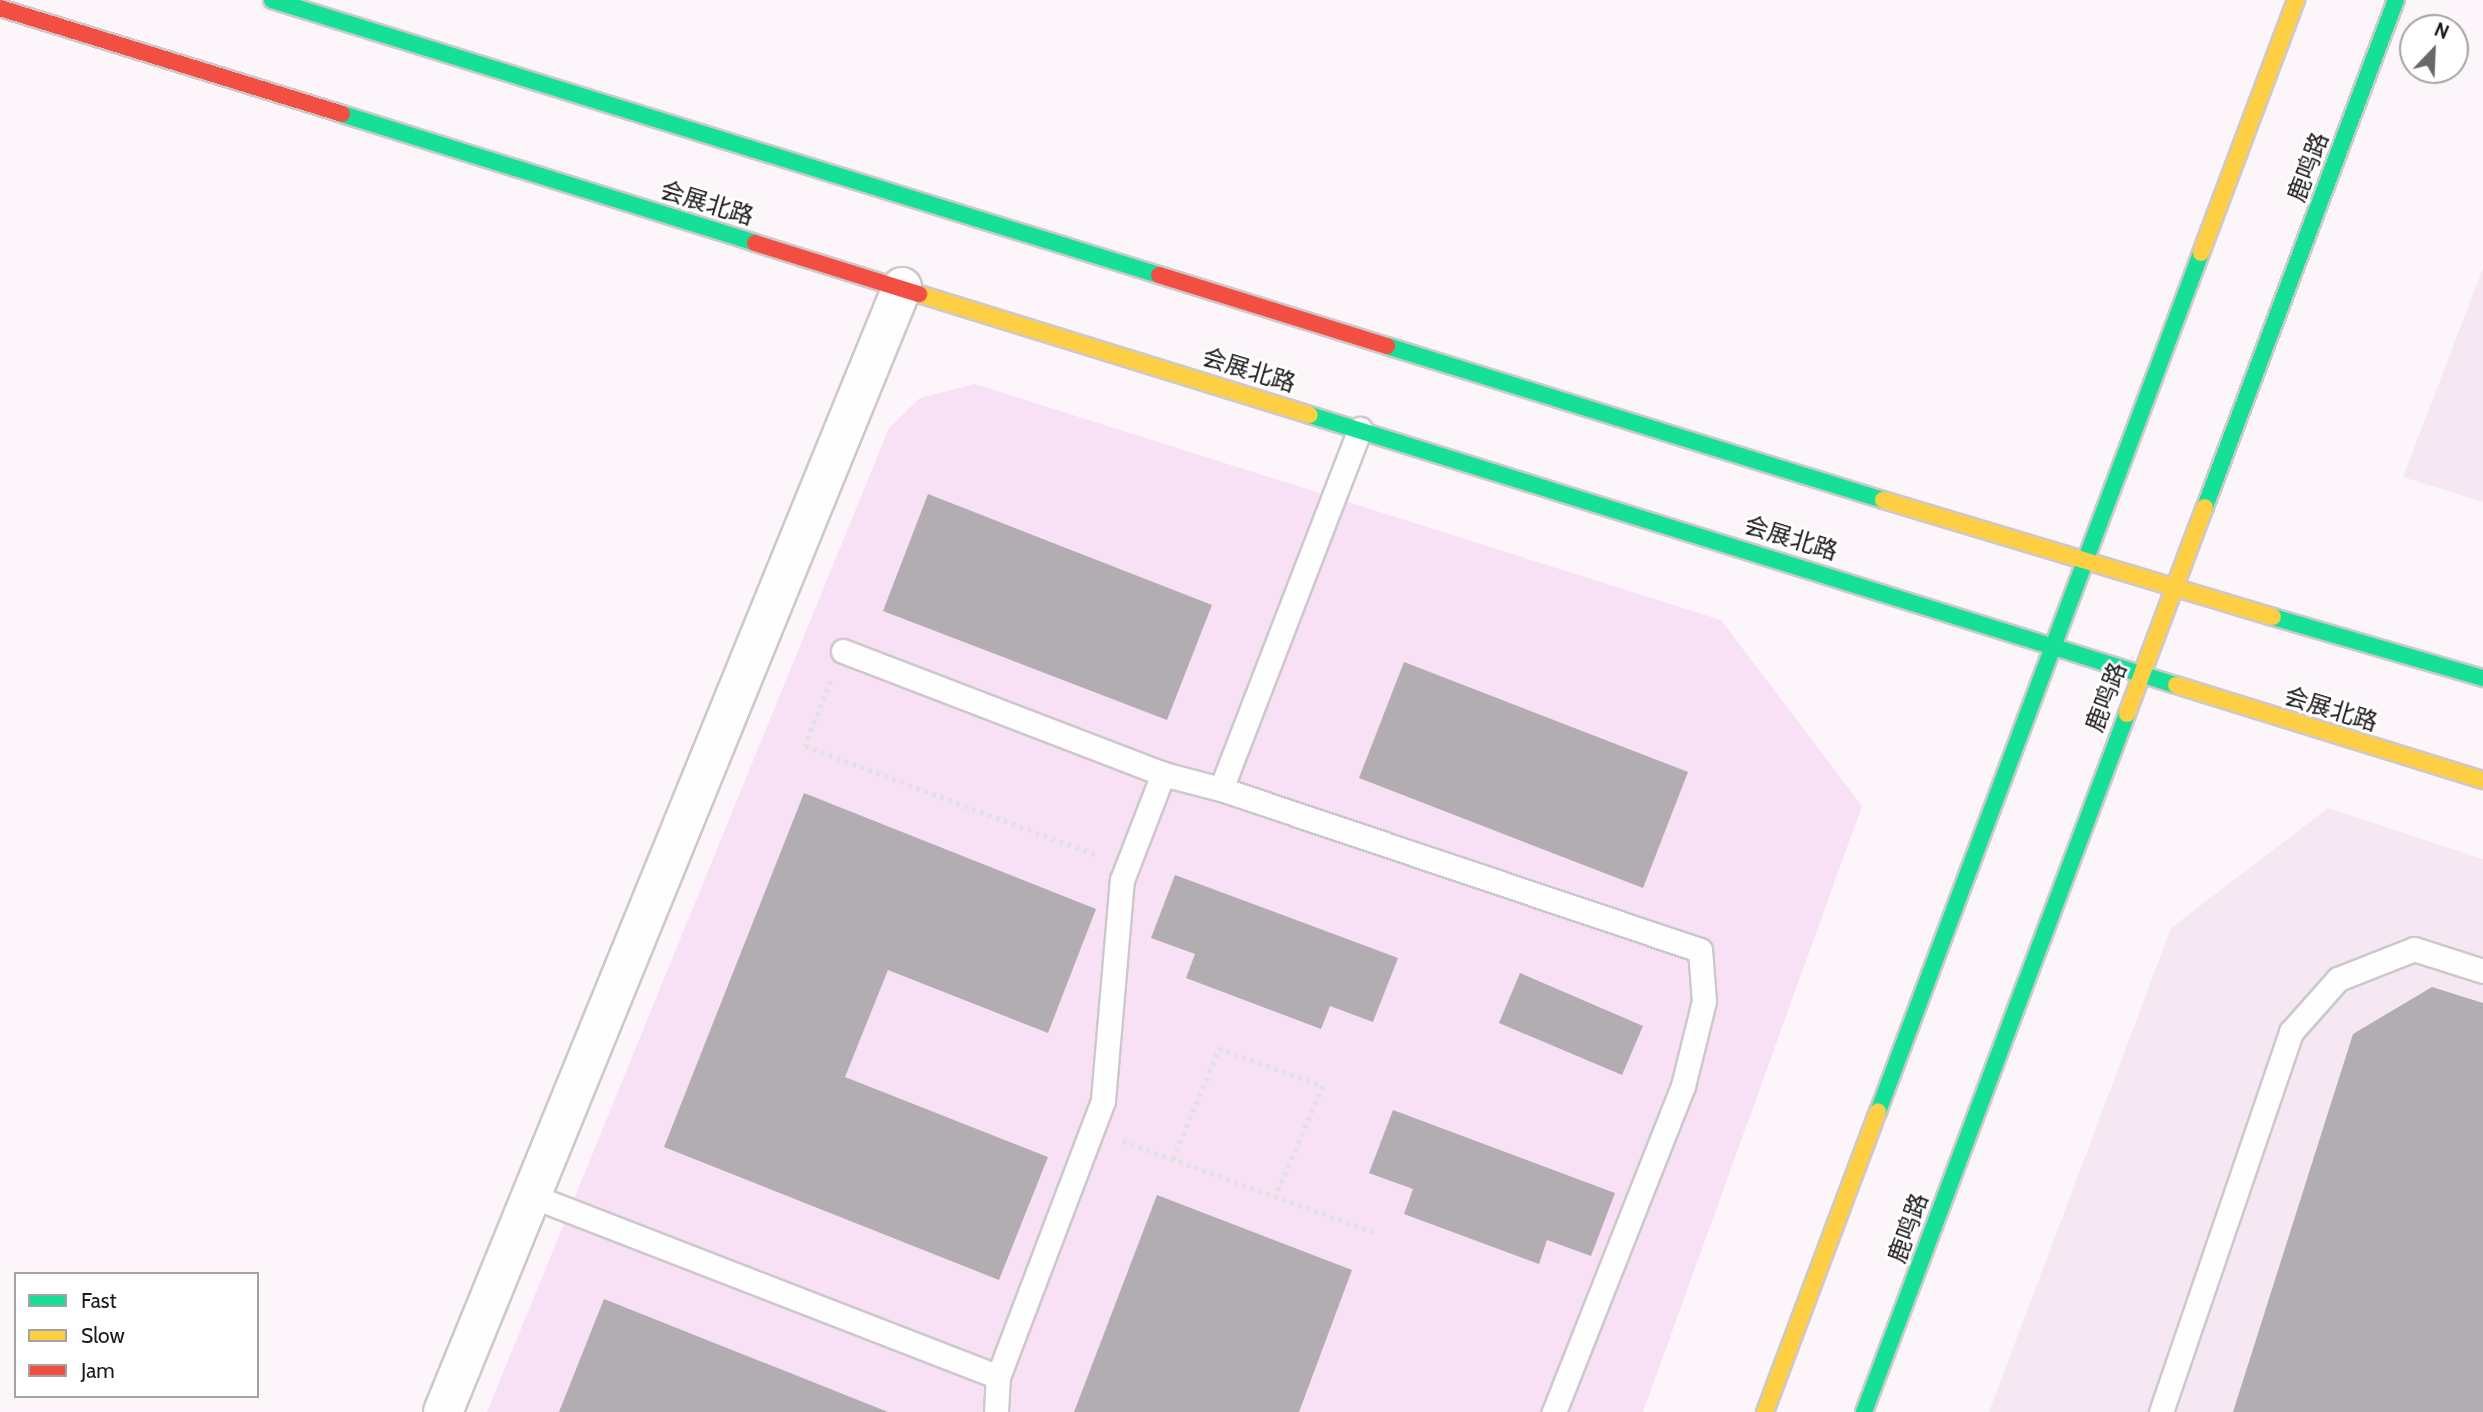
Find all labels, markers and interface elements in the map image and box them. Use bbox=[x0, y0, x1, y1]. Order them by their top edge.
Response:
north arrow bbox=[2399, 14, 2469, 84]
text: N bbox=[2431, 18, 2452, 44]
street label: 鹿鸣路 bbox=[2282, 128, 2334, 206]
street label: 会展北路 bbox=[657, 175, 757, 231]
street label: 会展北路 bbox=[1199, 342, 1299, 398]
street label: 会展北路 bbox=[1741, 510, 1841, 566]
street label: 鹿鸣路 bbox=[2080, 658, 2132, 736]
street label: 会展北路 bbox=[2281, 681, 2381, 737]
street label: 鹿鸣路 bbox=[1882, 1189, 1934, 1267]
legend bbox=[14, 1272, 259, 1398]
text: Fast bbox=[81, 1288, 117, 1313]
text: Slow bbox=[81, 1323, 125, 1348]
text: Jam bbox=[81, 1358, 115, 1383]

